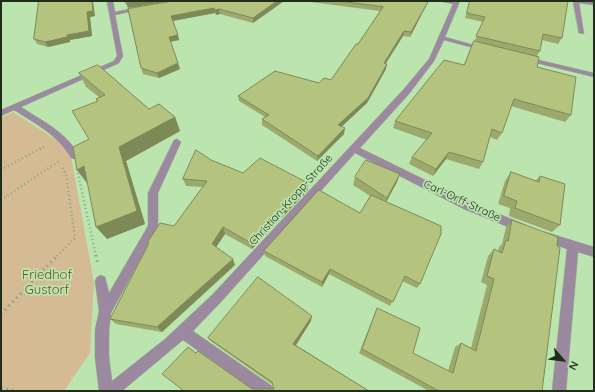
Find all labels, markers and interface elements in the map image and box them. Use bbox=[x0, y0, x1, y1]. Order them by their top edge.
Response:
street label: Christian-Kropp-Straße bbox=[247, 152, 335, 248]
street label: Carl-Orff-Straße bbox=[421, 177, 503, 225]
park label: Friedhof Gustorf bbox=[22, 267, 72, 298]
north arrow bbox=[543, 340, 583, 380]
text: N bbox=[566, 359, 582, 372]

